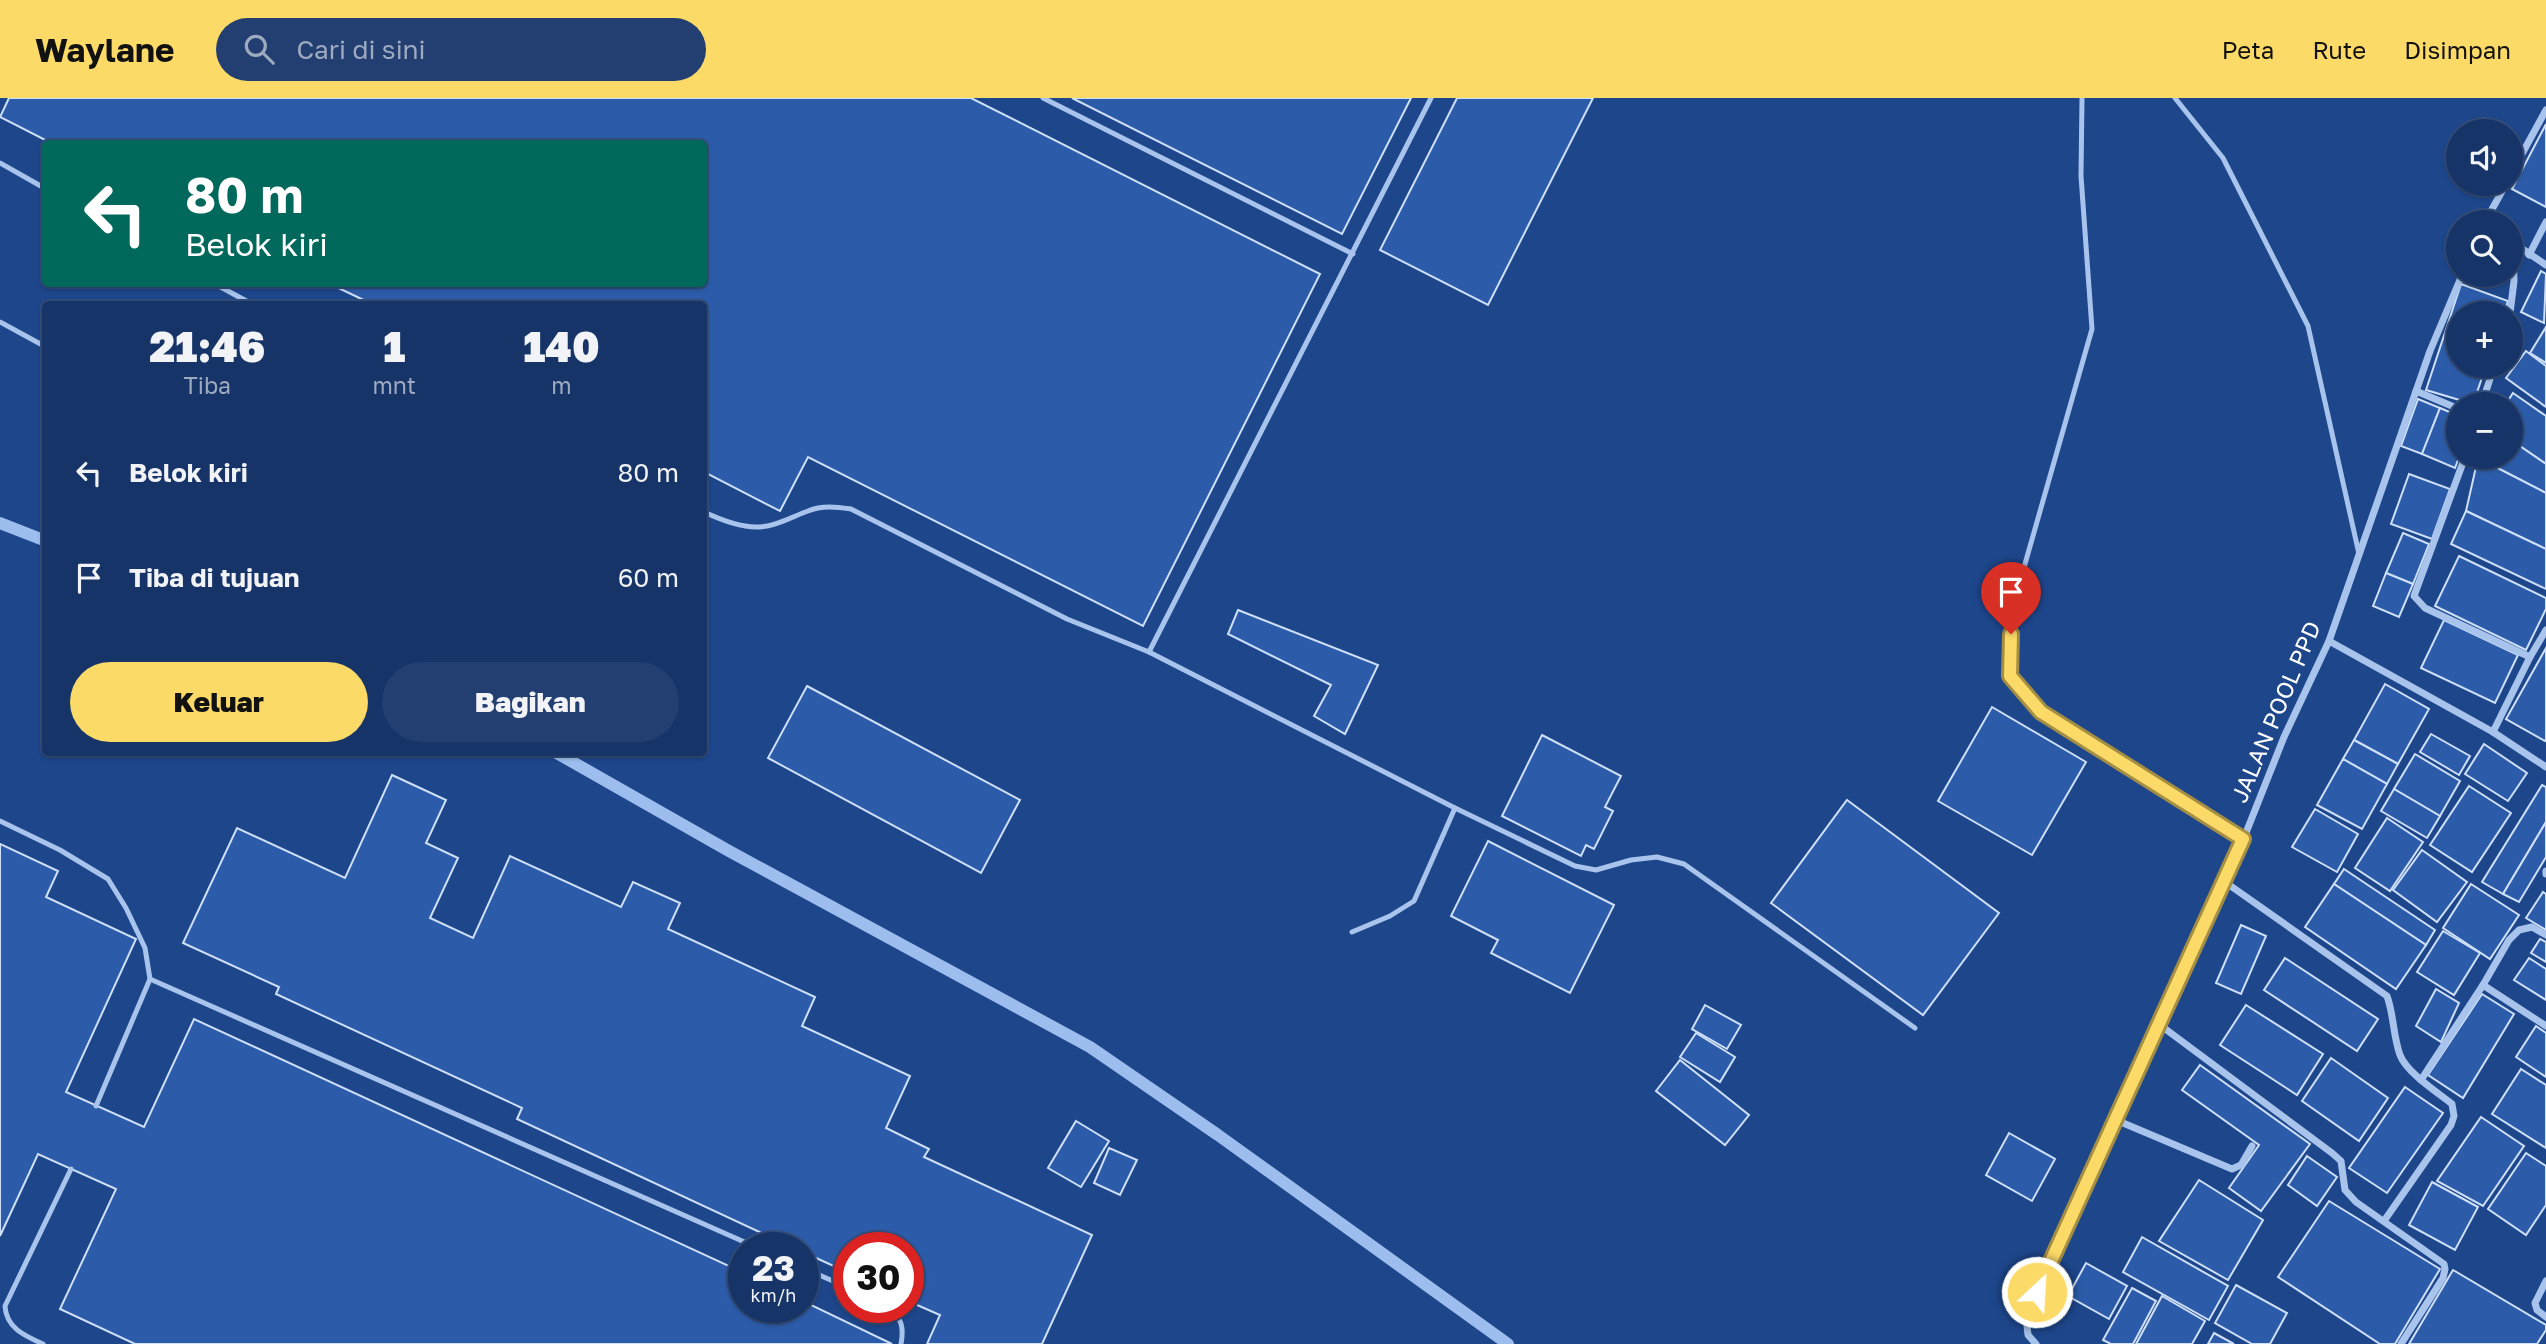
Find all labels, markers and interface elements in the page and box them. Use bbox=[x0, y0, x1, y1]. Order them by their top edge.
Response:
search box bbox=[216, 18, 706, 81]
text: Waylane bbox=[35, 30, 174, 69]
icon: search bbox=[240, 30, 278, 68]
text: Cari di sini bbox=[296, 34, 426, 65]
text: Peta bbox=[2222, 35, 2274, 64]
text: Rute bbox=[2312, 35, 2366, 64]
text: Disimpan bbox=[2404, 35, 2511, 64]
map controls bbox=[2446, 119, 2523, 469]
button: sound bbox=[2446, 119, 2523, 196]
text: 80 m bbox=[185, 165, 303, 224]
icon: left bbox=[70, 168, 161, 259]
button: search bbox=[2446, 210, 2523, 287]
text: Belok kiri bbox=[185, 225, 328, 263]
button: + bbox=[2446, 301, 2523, 378]
text: 21:46 bbox=[149, 321, 265, 371]
text: 1 bbox=[383, 321, 405, 371]
text: 140 bbox=[523, 321, 600, 371]
text: Tiba bbox=[183, 371, 231, 399]
text: mnt bbox=[372, 371, 416, 399]
text: m bbox=[551, 371, 572, 399]
button: − bbox=[2446, 392, 2523, 469]
icon: left bbox=[70, 454, 108, 492]
text: Belok kiri bbox=[129, 457, 248, 488]
text: 80 m bbox=[618, 457, 679, 488]
icon: arrive bbox=[70, 559, 108, 597]
text: Tiba di tujuan bbox=[129, 562, 299, 593]
text: 60 m bbox=[618, 562, 679, 593]
pin bbox=[1981, 562, 2041, 634]
icon: arrive bbox=[1992, 573, 2030, 611]
street label: JALAN POOL PPD bbox=[2224, 617, 2326, 806]
button: Keluar bbox=[70, 662, 368, 742]
button: Bagikan bbox=[382, 662, 679, 742]
speed limit sign: 30 bbox=[833, 1232, 924, 1323]
text: 23 bbox=[752, 1247, 795, 1289]
position arrow bbox=[2000, 1255, 2074, 1329]
text: km/h bbox=[751, 1284, 796, 1306]

